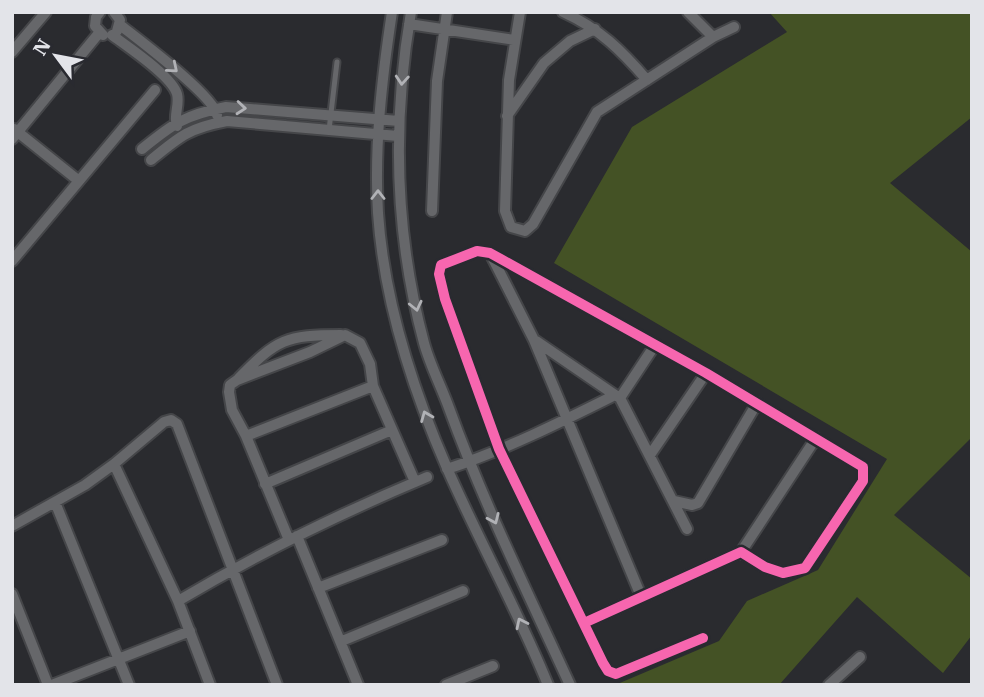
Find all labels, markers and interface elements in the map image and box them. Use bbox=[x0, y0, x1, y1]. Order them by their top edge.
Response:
north arrow bbox=[21, 21, 91, 91]
text: N bbox=[27, 34, 56, 60]
one-way arrow bbox=[165, 60, 177, 73]
one-way arrow bbox=[395, 75, 410, 86]
one-way arrow bbox=[236, 100, 247, 115]
one-way arrow bbox=[370, 189, 386, 199]
one-way arrow bbox=[408, 300, 422, 312]
one-way arrow bbox=[420, 410, 434, 422]
one-way arrow bbox=[486, 512, 500, 524]
one-way arrow bbox=[515, 617, 529, 630]

